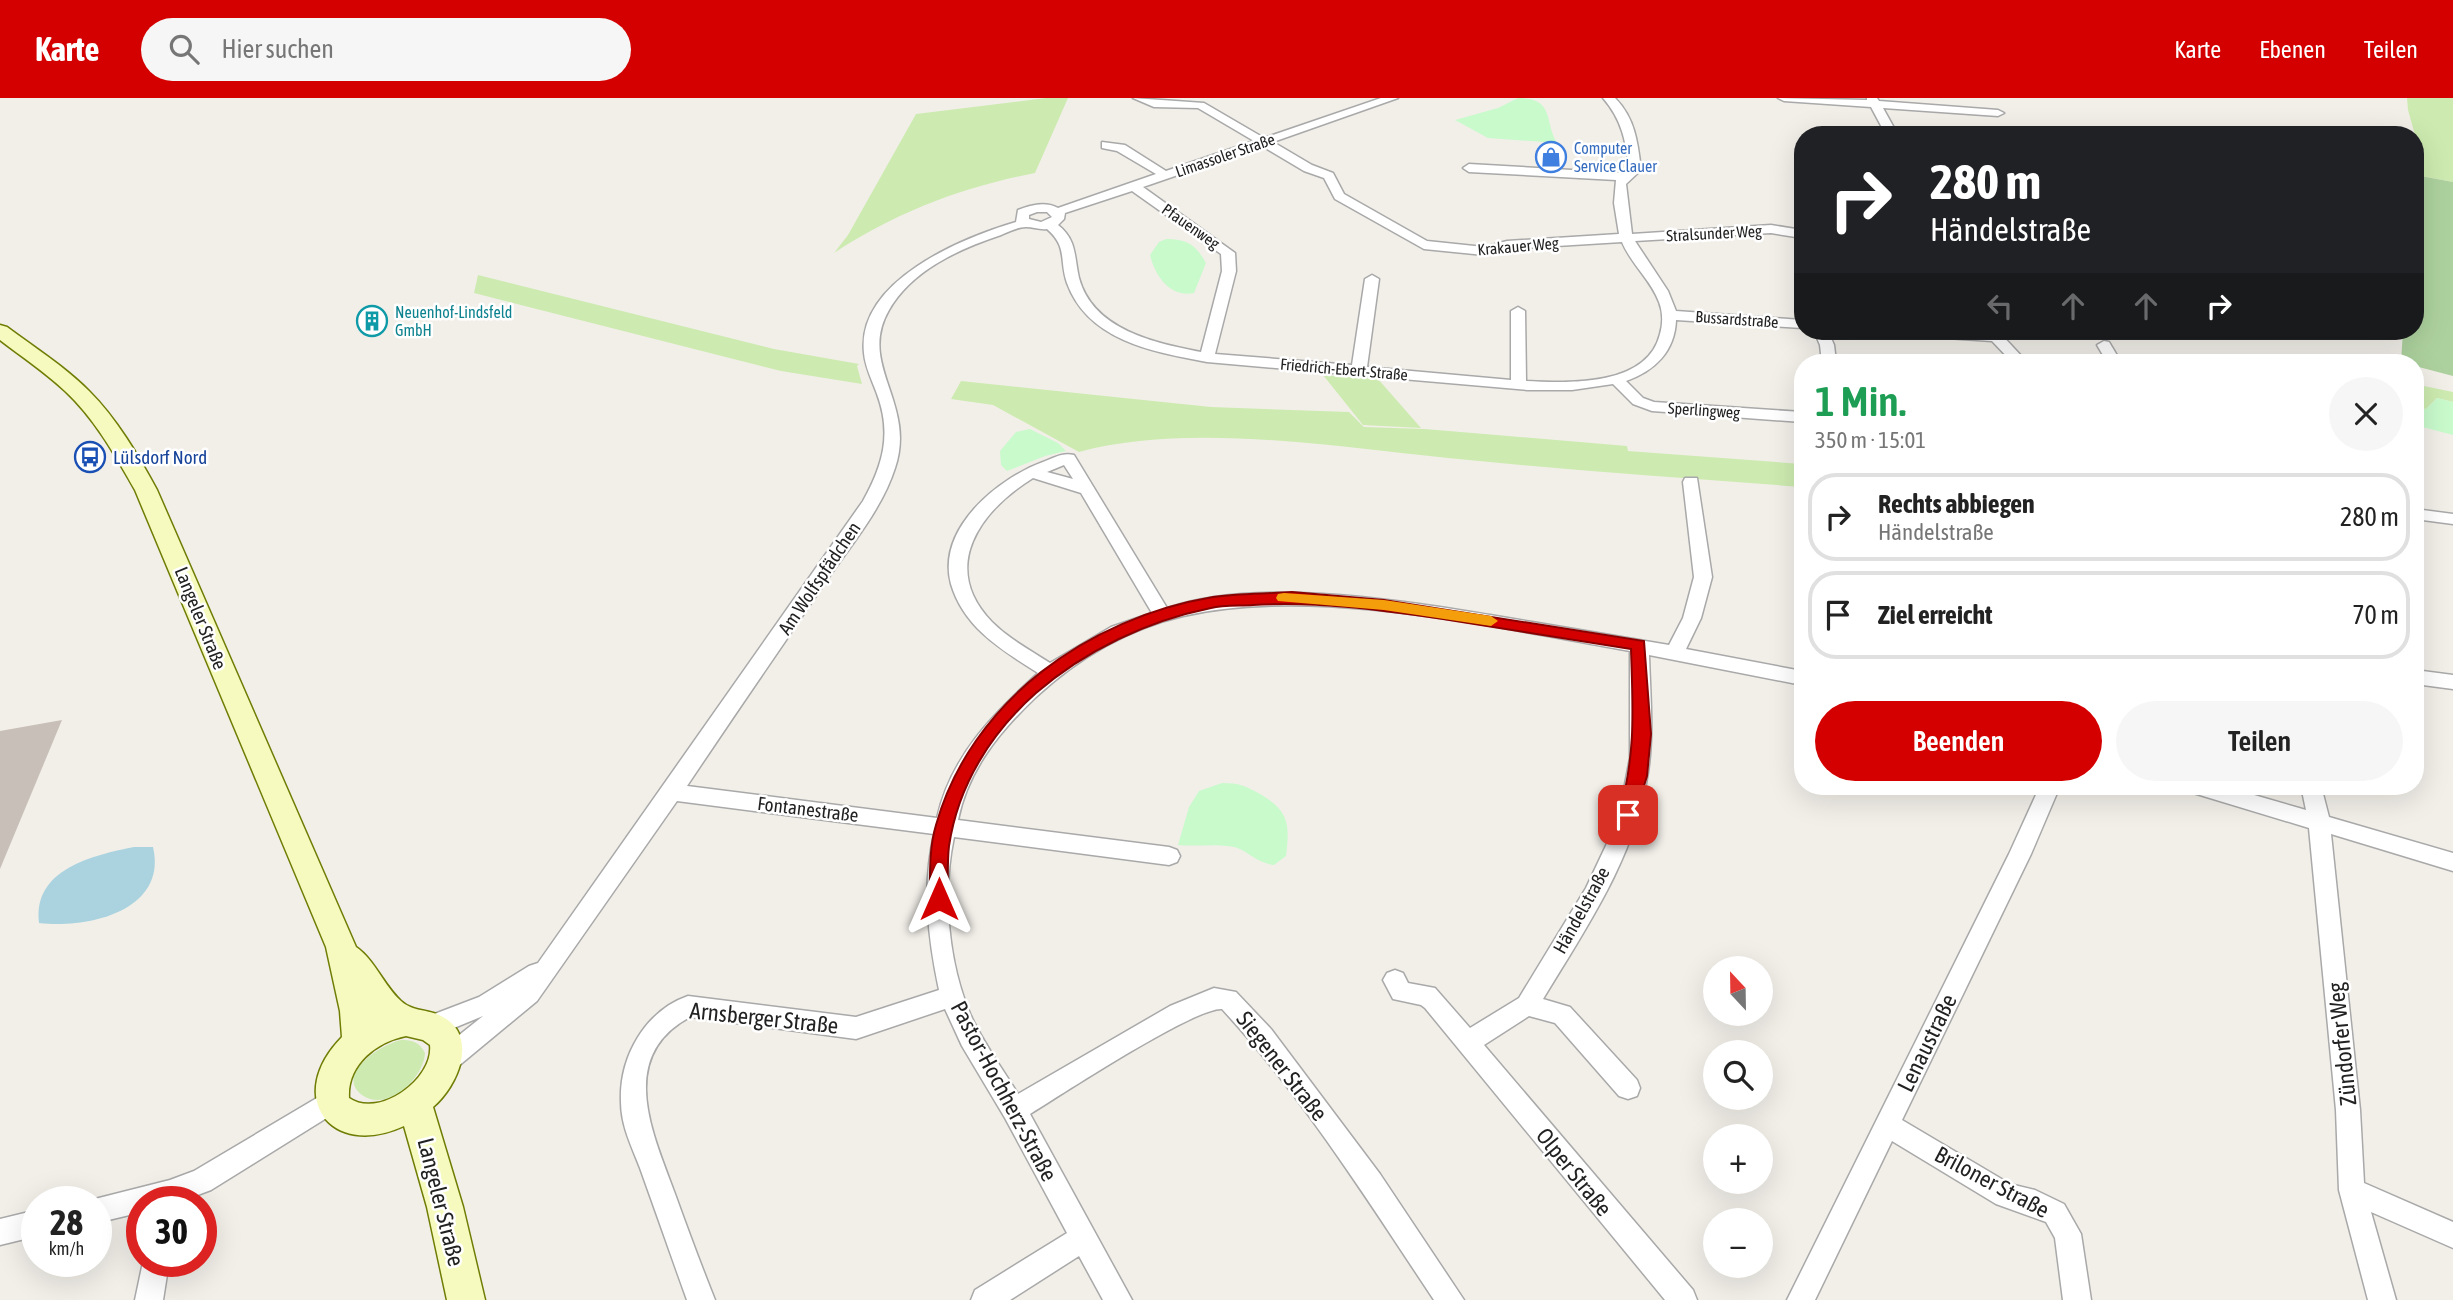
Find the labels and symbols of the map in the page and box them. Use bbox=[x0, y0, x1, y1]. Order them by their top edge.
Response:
street label: Limassoler Straße bbox=[1173, 130, 1277, 180]
place label: Computer Service Clauer bbox=[1574, 139, 1657, 175]
shop icon: Computer Service Clauer bbox=[1534, 140, 1568, 174]
street label: Pfauenweg bbox=[1158, 200, 1223, 253]
street label: Stralsunder Weg bbox=[1666, 222, 1762, 245]
street label: Krakauer Weg bbox=[1477, 233, 1559, 260]
place label: Neuenhof-Lindsfeld GmbH bbox=[395, 303, 512, 339]
building icon: Neuenhof-Lindsfeld GmbH bbox=[355, 304, 389, 338]
street label: Bussardstraße bbox=[1695, 307, 1779, 331]
street label: Friedrich-Ebert-Straße bbox=[1279, 354, 1409, 384]
street label: Sperlingweg bbox=[1667, 398, 1741, 423]
bus stop icon: Lülsdorf Nord bbox=[73, 440, 107, 474]
place label: Lülsdorf Nord bbox=[113, 446, 207, 468]
street label: Am Wolfspfädchen bbox=[773, 518, 865, 638]
street label: Langeler Straße bbox=[170, 564, 232, 672]
pin bbox=[1598, 785, 1658, 845]
street label: Fontanestraße bbox=[756, 792, 860, 826]
position arrow bbox=[902, 862, 976, 936]
street label: Händelstraße bbox=[1548, 863, 1614, 957]
north arrow bbox=[1703, 956, 1773, 1026]
street label: Zündorfer Weg bbox=[2323, 981, 2361, 1107]
street label: Lenaustraße bbox=[1892, 990, 1962, 1096]
street label: Arnsberger Straße bbox=[688, 997, 840, 1039]
street label: Pastor-Hochherz-Straße bbox=[946, 997, 1062, 1185]
street label: Siegener Straße bbox=[1231, 1006, 1333, 1126]
street label: Olper Straße bbox=[1531, 1123, 1617, 1221]
street label: Langeler Straße bbox=[412, 1135, 470, 1269]
street label: Briloner Straße bbox=[1930, 1141, 2054, 1223]
speed limit sign: 30 bbox=[126, 1186, 217, 1277]

